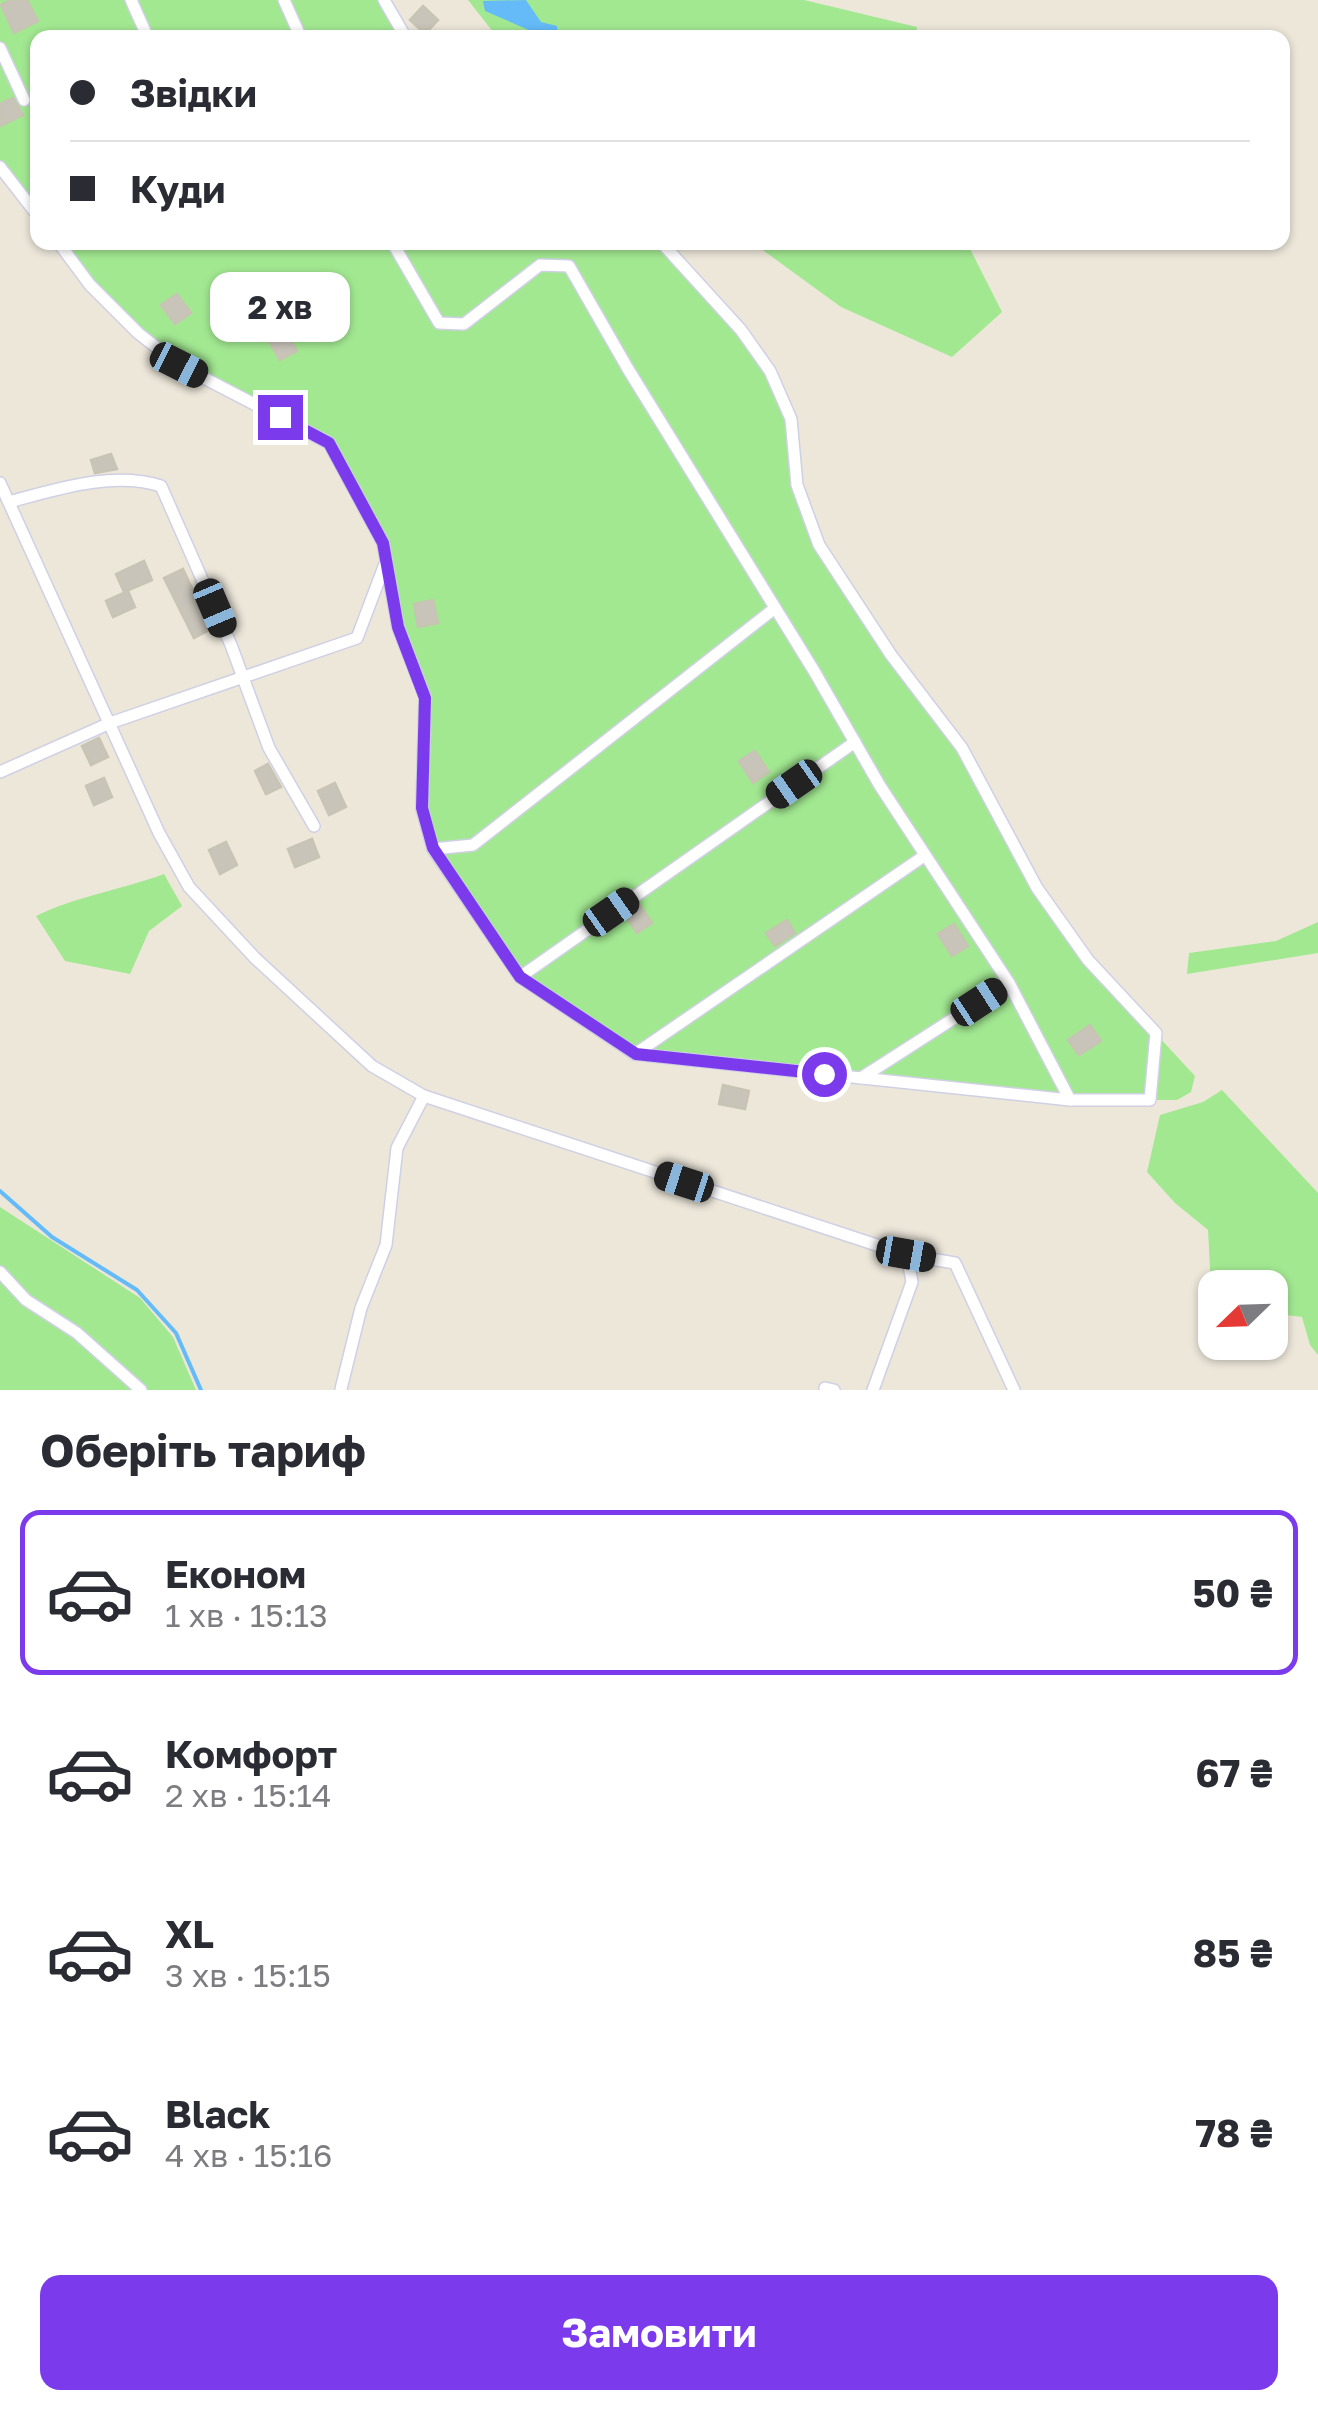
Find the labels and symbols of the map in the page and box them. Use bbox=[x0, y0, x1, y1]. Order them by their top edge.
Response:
callout: 2 хв bbox=[210, 272, 350, 342]
car bbox=[145, 338, 213, 392]
route end bbox=[258, 395, 303, 440]
car bbox=[189, 575, 241, 641]
car bbox=[761, 755, 827, 813]
car bbox=[578, 883, 644, 941]
car bbox=[946, 973, 1012, 1031]
route start bbox=[802, 1052, 847, 1097]
car bbox=[651, 1158, 717, 1206]
car bbox=[874, 1234, 938, 1274]
north arrow bbox=[1198, 1270, 1288, 1360]

